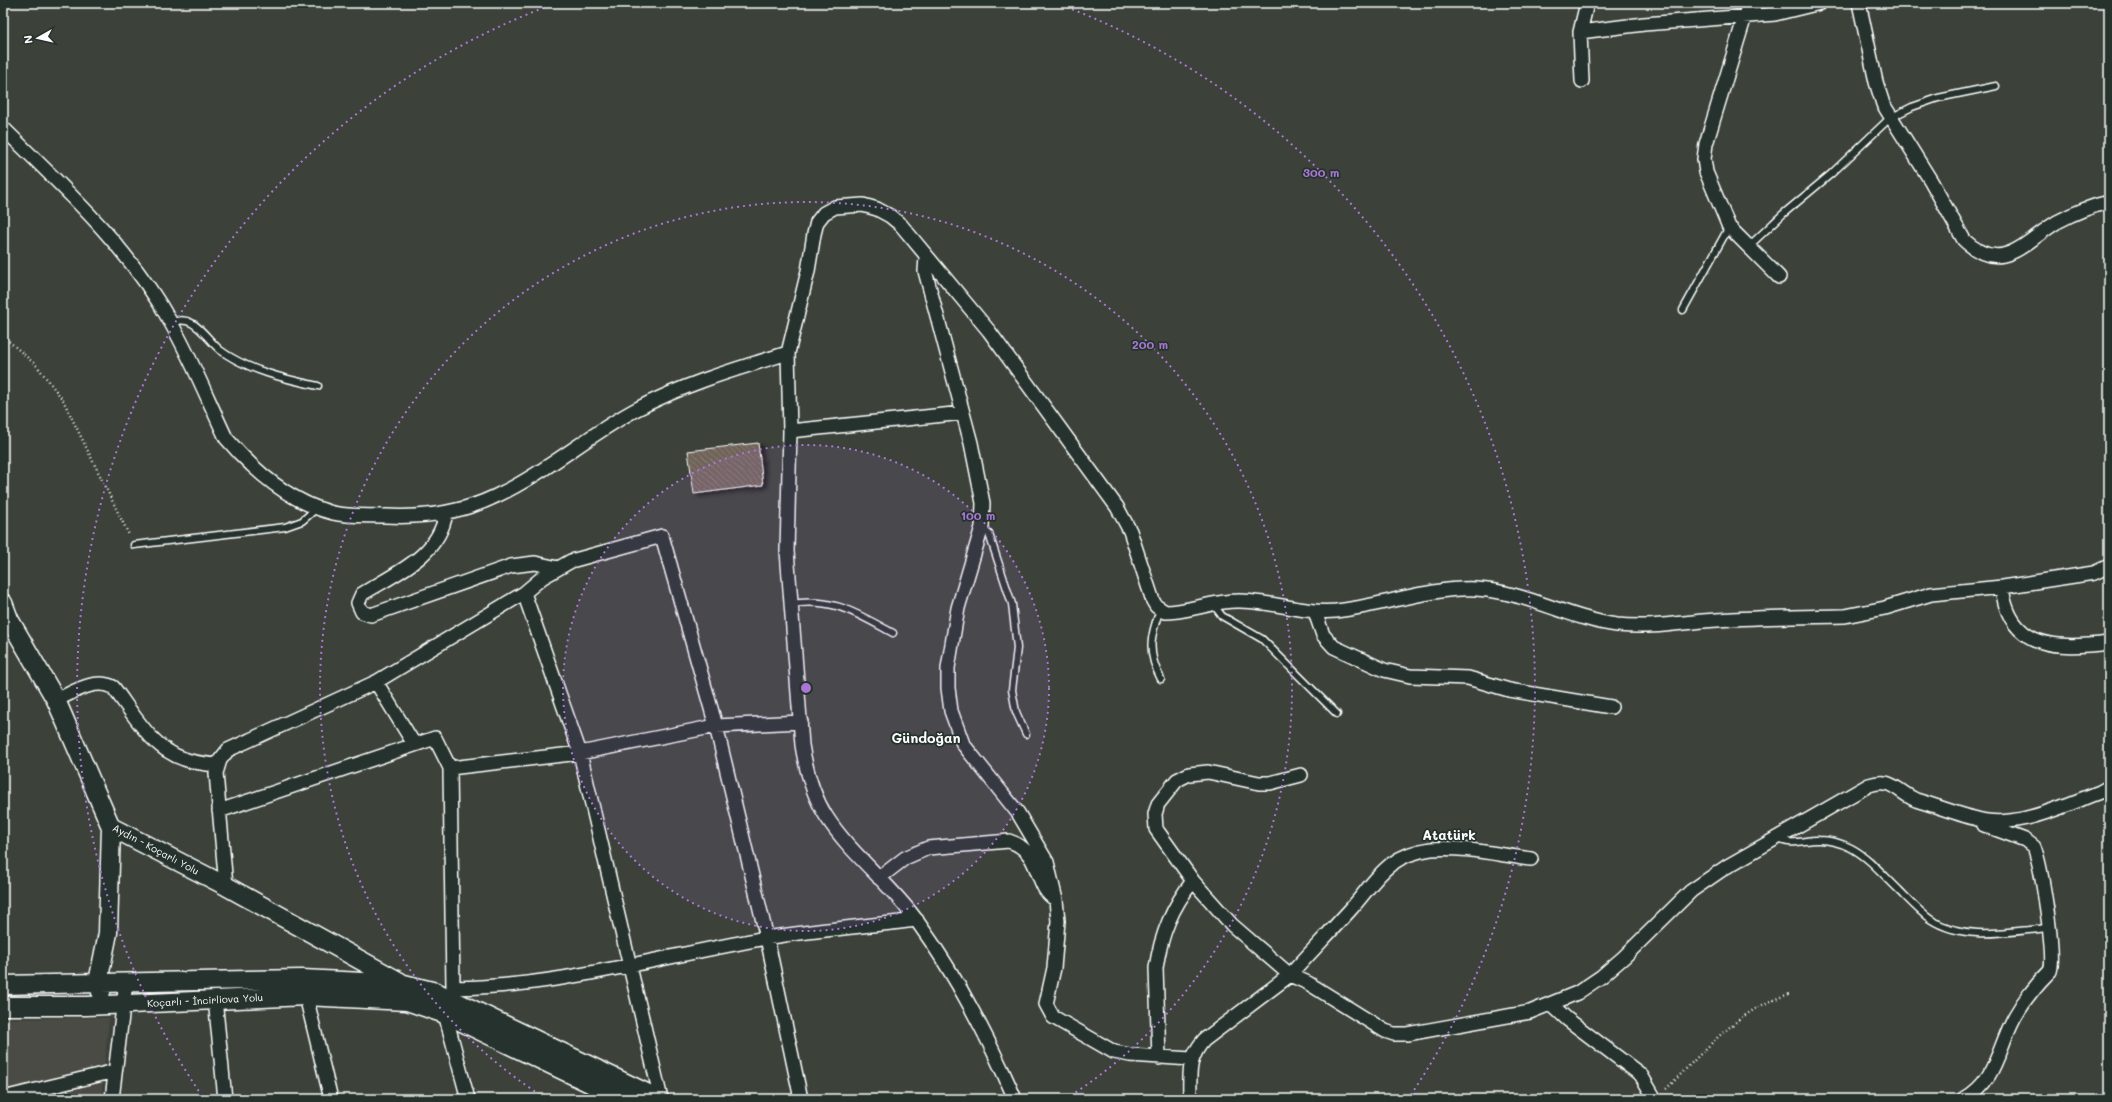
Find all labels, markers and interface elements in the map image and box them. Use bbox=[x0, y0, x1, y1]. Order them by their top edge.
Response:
north arrow bbox=[18, 18, 58, 58]
text: N bbox=[20, 34, 36, 45]
text: 300 m bbox=[1303, 164, 1339, 180]
text: 200 m bbox=[1132, 336, 1168, 352]
text: 100 m bbox=[961, 507, 995, 523]
centre of rings bbox=[799, 681, 813, 695]
district label: Gündoğan bbox=[891, 728, 961, 747]
street label: Aydın - Koçarlı Yolu bbox=[110, 820, 202, 878]
district label: Atatürk bbox=[1422, 825, 1476, 844]
street label: Koçarlı - İncirliova Yolu bbox=[147, 990, 263, 1010]

